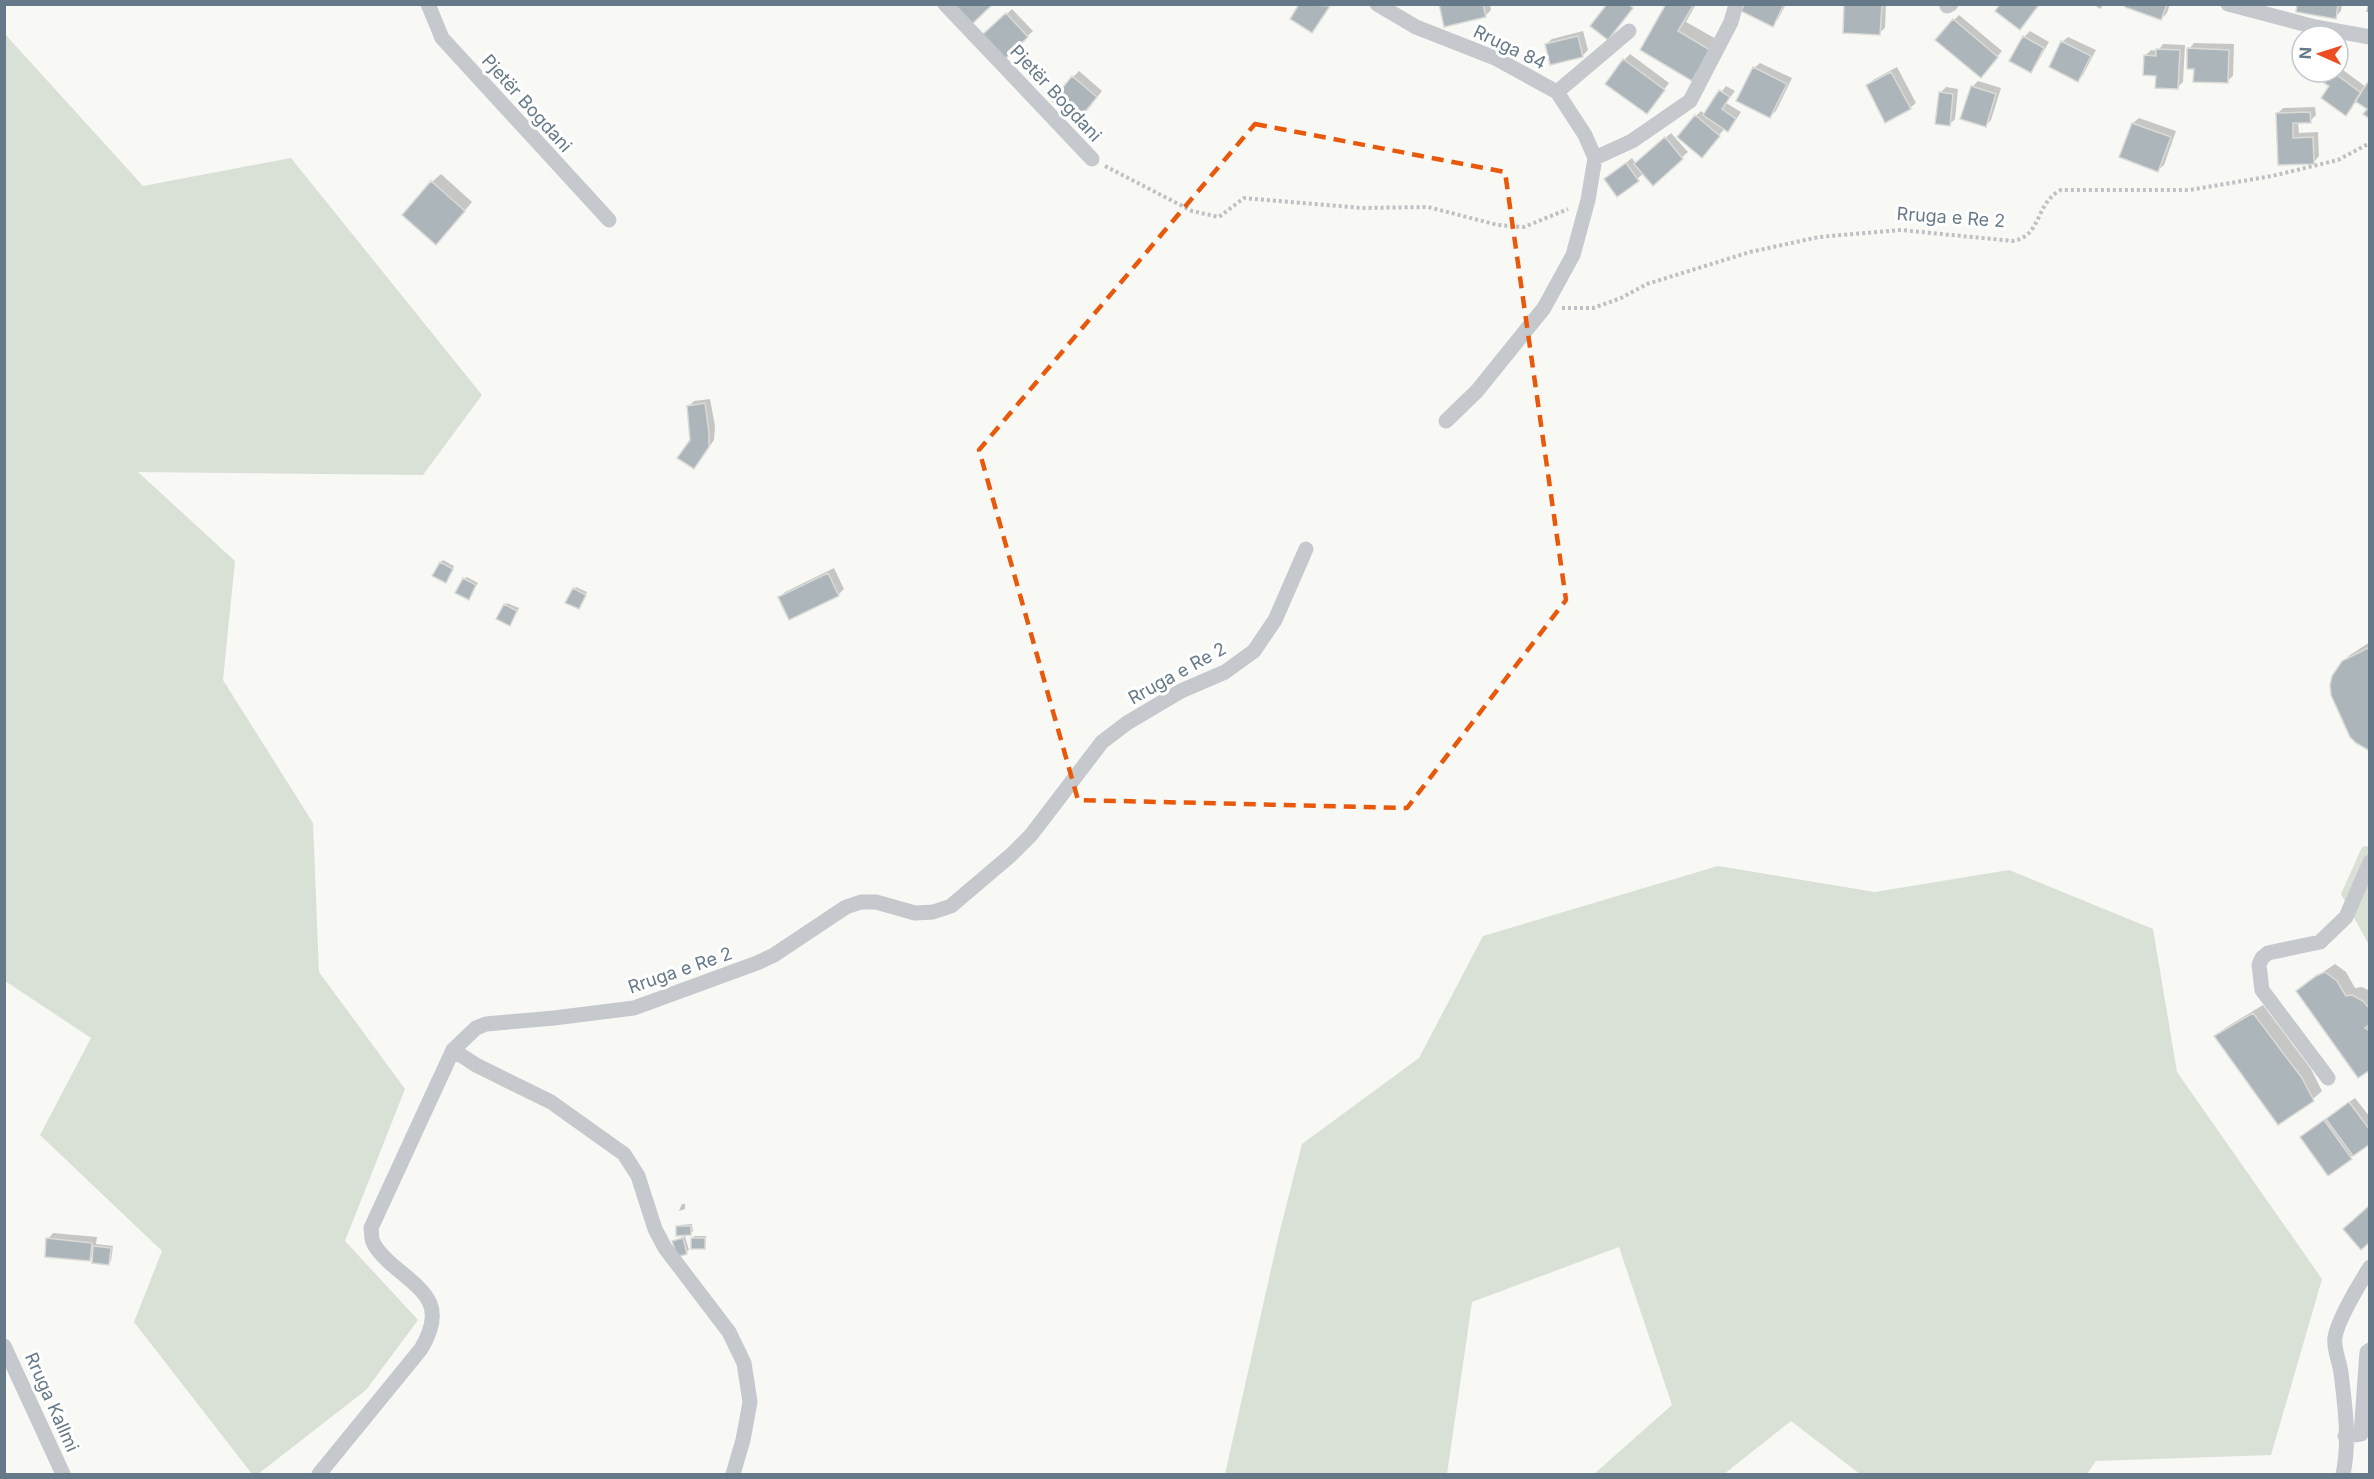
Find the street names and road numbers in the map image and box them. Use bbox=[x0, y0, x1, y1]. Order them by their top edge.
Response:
street label: Rruga 84 bbox=[1470, 20, 1550, 74]
street label: Pjetër Bogdani bbox=[1006, 40, 1106, 146]
street label: Pjetër Bogdani bbox=[478, 50, 576, 156]
street label: Rruga e Re 2 bbox=[1896, 203, 2006, 231]
street label: Rruga e Re 2 bbox=[1124, 637, 1230, 709]
street label: Rruga e Re 2 bbox=[625, 942, 735, 998]
street label: Rruga Kallmi bbox=[21, 1349, 83, 1455]

